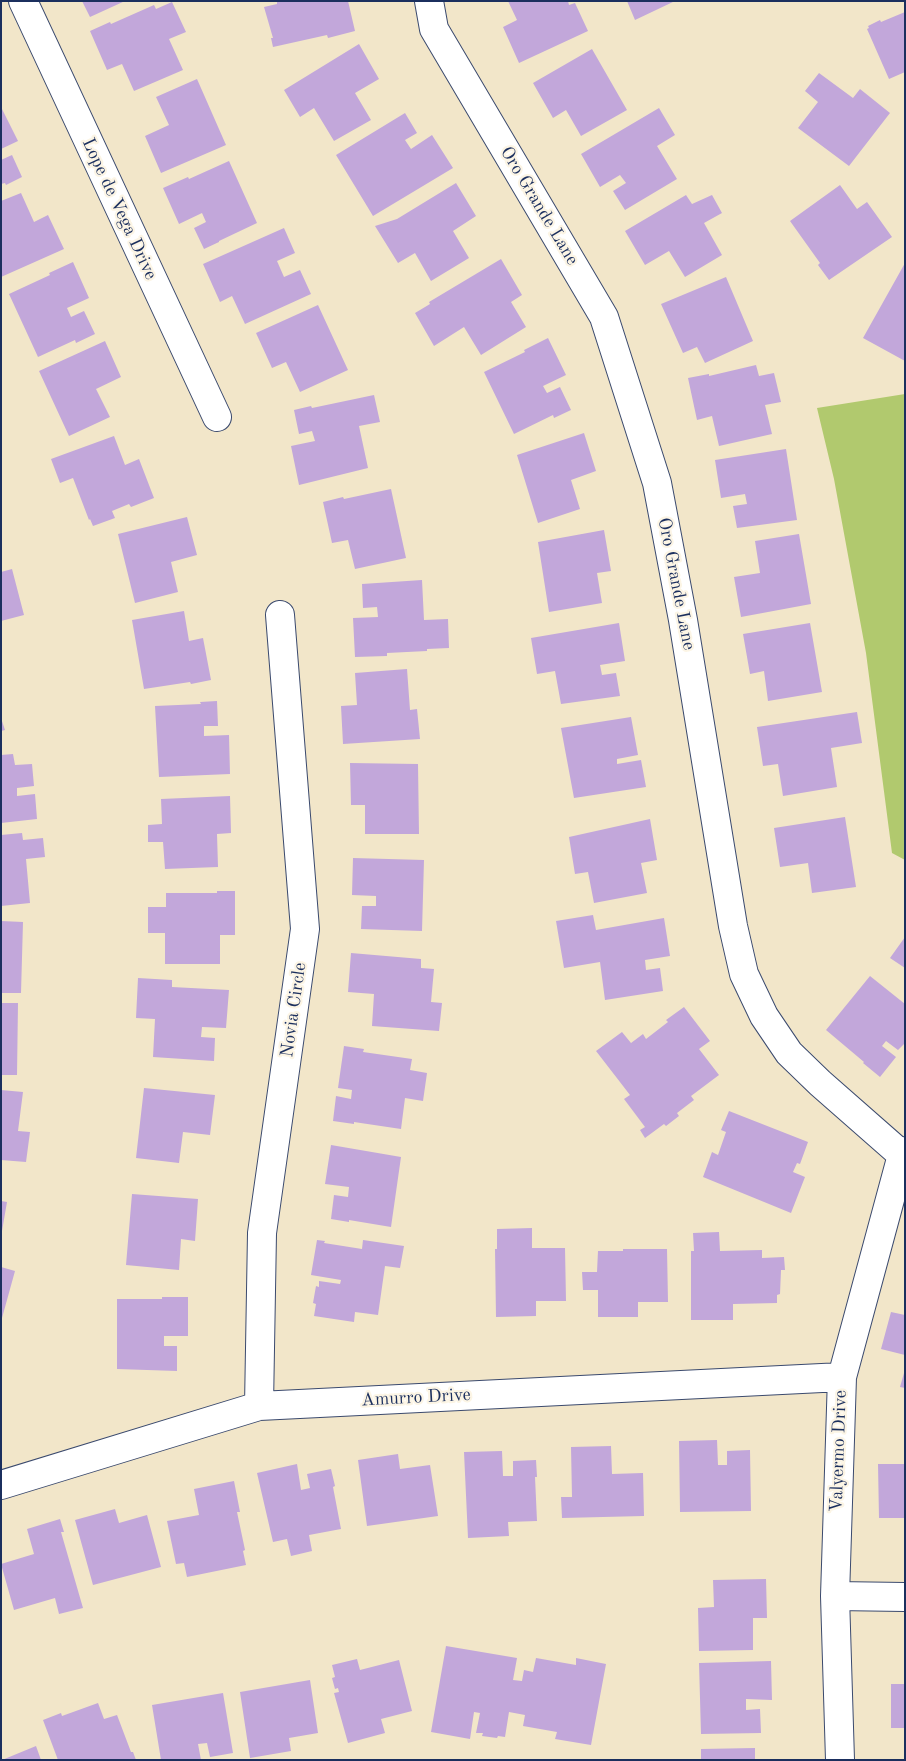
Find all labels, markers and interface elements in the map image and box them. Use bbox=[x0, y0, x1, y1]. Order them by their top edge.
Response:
street label: Lope de Vega Drive bbox=[77, 135, 161, 283]
street label: Oro Grande Lane bbox=[495, 143, 583, 269]
street label: Oro Grande Lane bbox=[653, 516, 699, 652]
street label: Novia Circle bbox=[277, 961, 311, 1059]
street label: Amurro Drive bbox=[361, 1384, 471, 1412]
street label: Valyermo Drive bbox=[826, 1390, 852, 1512]

